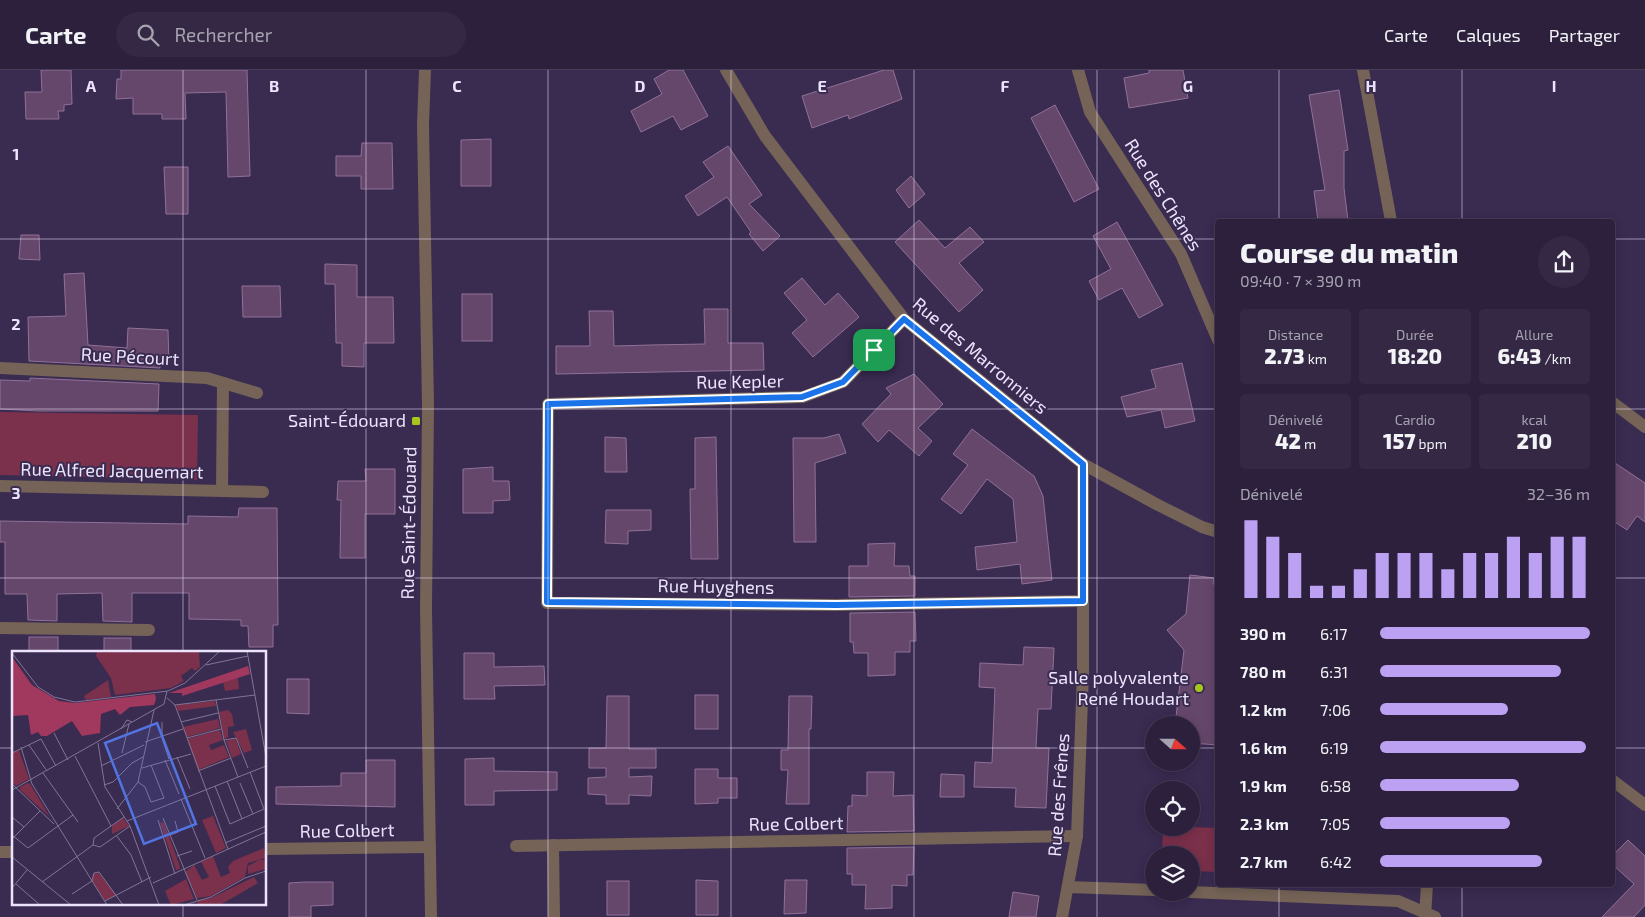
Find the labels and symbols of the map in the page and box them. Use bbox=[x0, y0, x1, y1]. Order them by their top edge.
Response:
text: A bbox=[86, 76, 97, 95]
text: B bbox=[269, 76, 279, 95]
text: C bbox=[452, 76, 462, 95]
text: D bbox=[635, 76, 646, 95]
text: E bbox=[817, 76, 827, 95]
text: F bbox=[1001, 76, 1010, 95]
text: G bbox=[1183, 76, 1193, 95]
text: H bbox=[1365, 76, 1377, 95]
text: I bbox=[1552, 76, 1556, 95]
street label: Rue des Chênes bbox=[1121, 134, 1207, 255]
text: 1 bbox=[13, 144, 19, 163]
street label: Rue des Marronniers bbox=[909, 292, 1053, 418]
text: 2 bbox=[11, 314, 21, 333]
pin bbox=[853, 329, 895, 371]
street label: Rue Pécourt bbox=[80, 342, 180, 370]
street label: Rue Kepler bbox=[696, 369, 784, 393]
place label: Saint-Édouard bbox=[288, 409, 406, 431]
marker: Saint-Édouard bbox=[410, 415, 422, 427]
street label: Rue Saint-Édouard bbox=[396, 446, 420, 600]
street label: Rue Alfred Jacquemart bbox=[20, 457, 204, 483]
text: 3 bbox=[11, 483, 21, 502]
street label: Rue Huyghens bbox=[658, 574, 774, 598]
inset map bbox=[12, 651, 266, 904]
place label: Salle polyvalente René Houdart bbox=[1048, 666, 1189, 709]
marker: Salle polyvalente René Houdart bbox=[1193, 682, 1205, 694]
north arrow bbox=[1145, 716, 1200, 771]
street label: Rue des Frênes bbox=[1043, 733, 1073, 857]
street label: Rue Colbert bbox=[748, 811, 844, 835]
street label: Rue Colbert bbox=[299, 818, 395, 842]

